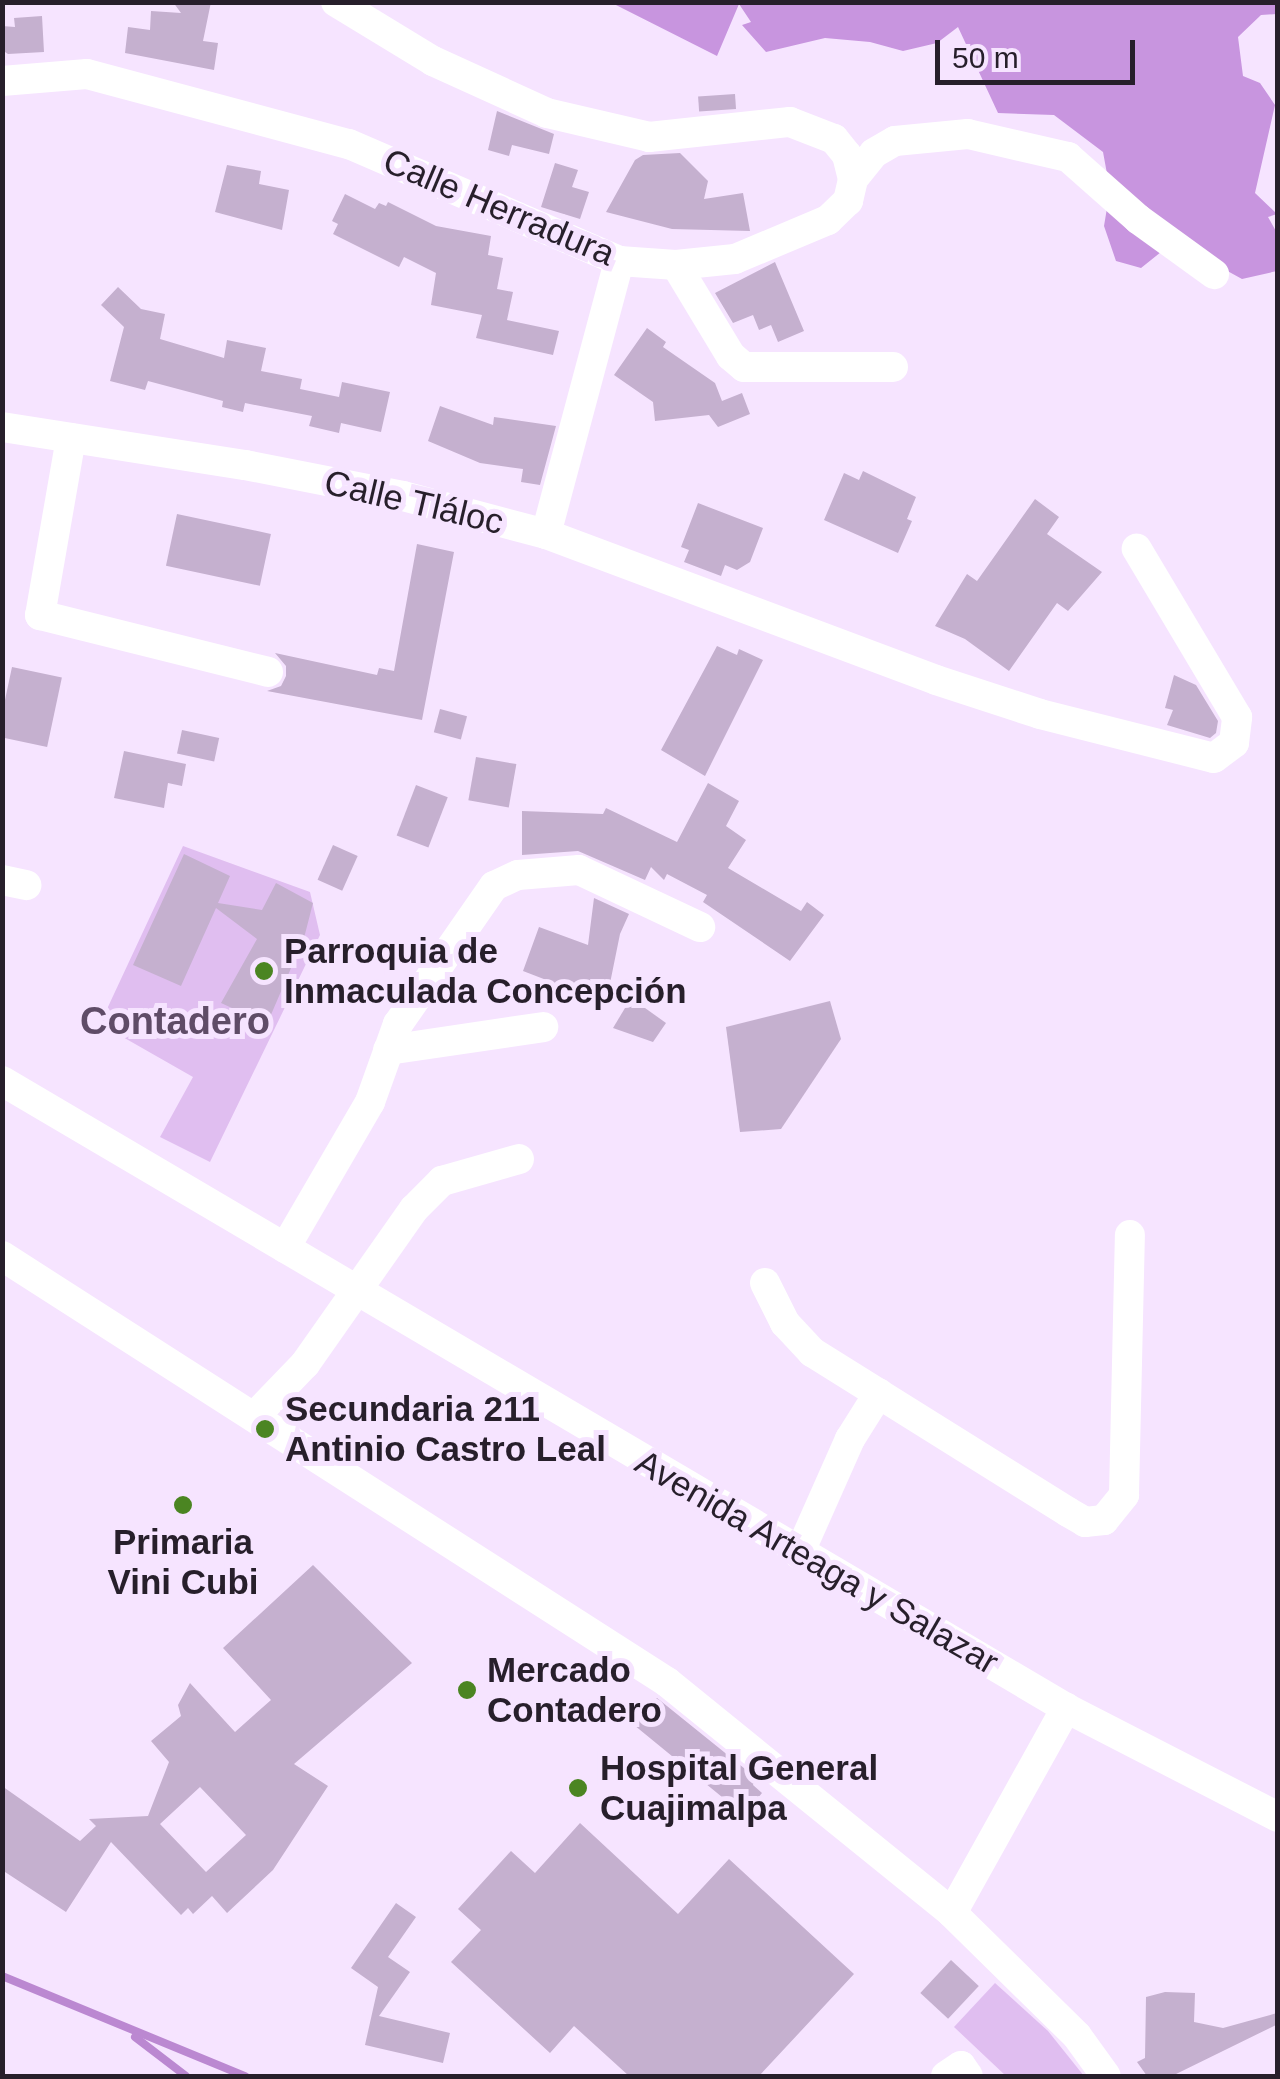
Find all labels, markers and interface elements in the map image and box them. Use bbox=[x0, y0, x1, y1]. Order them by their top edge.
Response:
scale bar bbox=[940, 20, 1140, 82]
text: 50 m bbox=[952, 41, 1019, 74]
street label: Calle Herradura bbox=[377, 139, 621, 275]
street label: Calle Tláloc bbox=[320, 461, 508, 543]
place label: Parroquia de Inmaculada Concepción bbox=[284, 930, 687, 1012]
marker: Parroquia de Inmaculada Concepción bbox=[253, 960, 275, 982]
district label: Contadero bbox=[80, 999, 270, 1045]
place label: Secundaria 211 Antinio Castro Leal bbox=[285, 1388, 606, 1470]
marker: Secundaria 211 Antinio Castro Leal bbox=[254, 1418, 276, 1440]
street label: Avenida Arteaga y Salazar bbox=[627, 1440, 1007, 1684]
marker: Primaria Vini Cubi bbox=[172, 1494, 194, 1516]
place label: Primaria Vini Cubi bbox=[107, 1521, 259, 1603]
place label: Mercado Contadero bbox=[487, 1649, 662, 1731]
marker: Mercado Contadero bbox=[456, 1679, 478, 1701]
place label: Hospital General Cuajimalpa bbox=[600, 1747, 878, 1829]
marker: Hospital General Cuajimalpa bbox=[565, 1775, 591, 1801]

